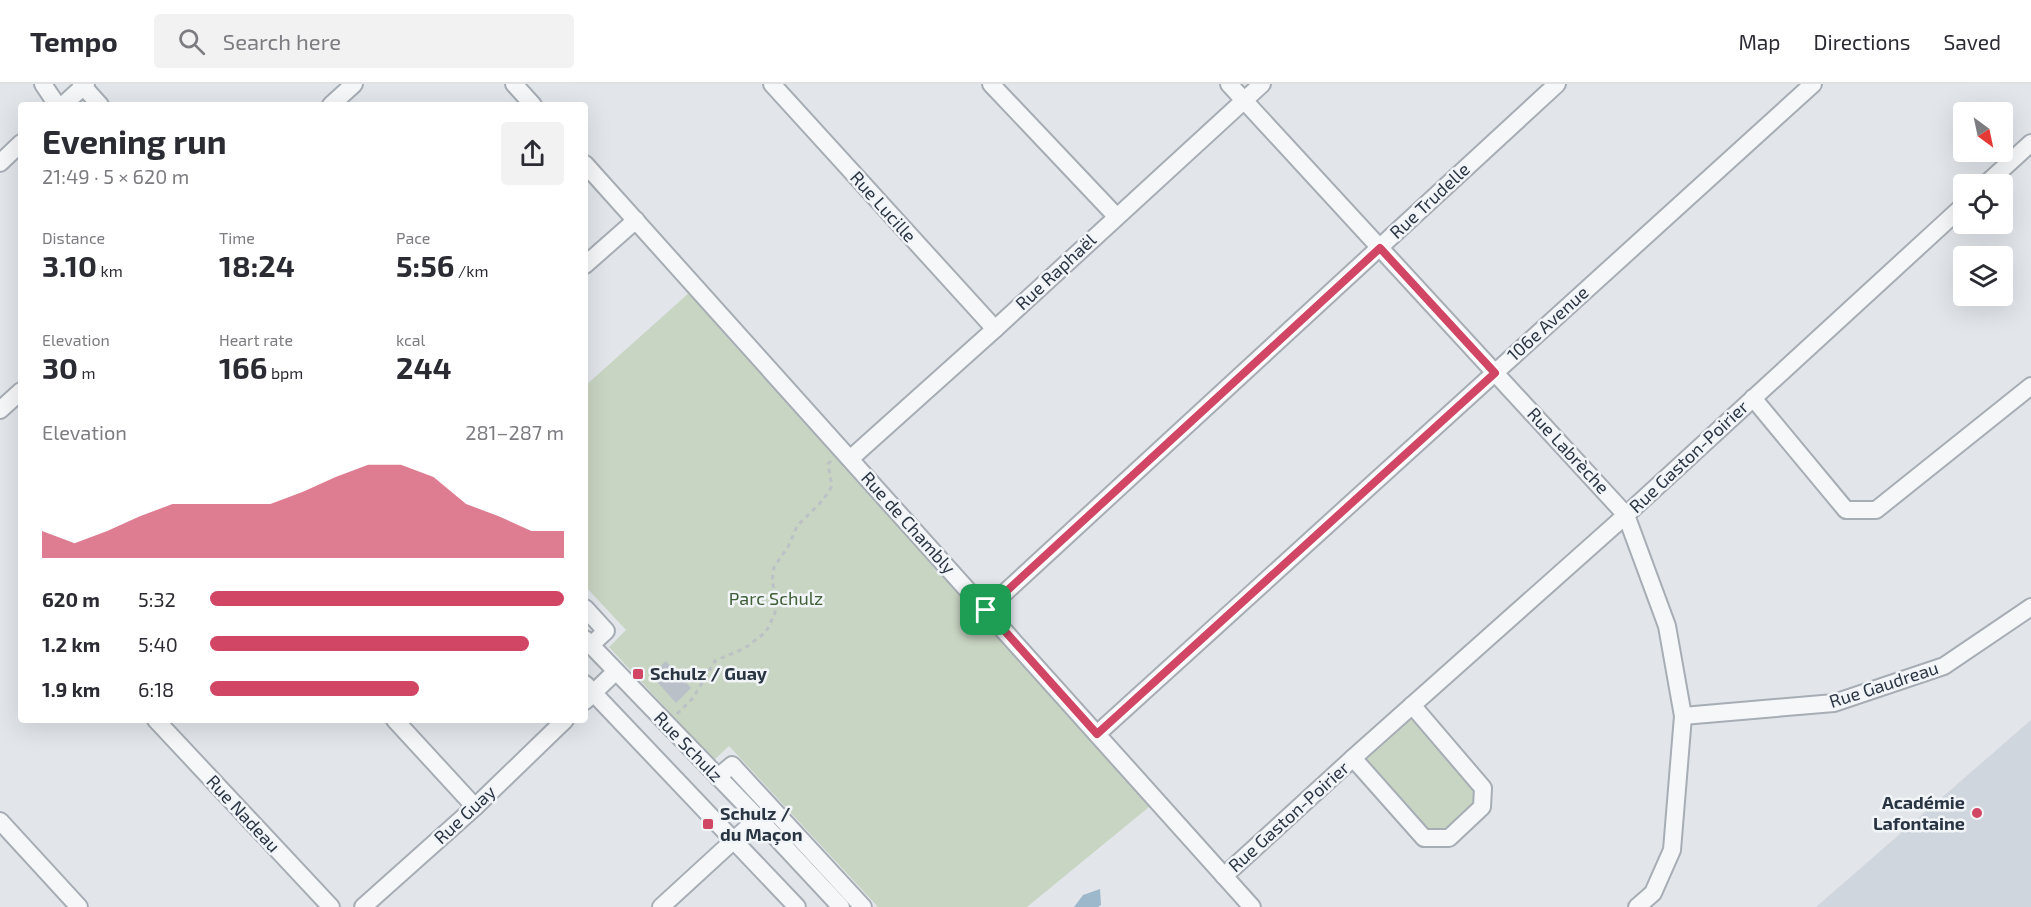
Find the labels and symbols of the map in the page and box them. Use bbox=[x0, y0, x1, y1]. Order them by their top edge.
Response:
north arrow bbox=[1953, 102, 2013, 162]
street label: Rue Trudelle bbox=[1385, 158, 1474, 243]
street label: Rue Lucille bbox=[846, 166, 921, 246]
street label: Rue Raphaël bbox=[1011, 228, 1101, 314]
street label: 106e Avenue bbox=[1502, 281, 1593, 366]
street label: Rue Gaston-Poirier bbox=[1624, 395, 1752, 517]
street label: Rue Labrèche bbox=[1523, 403, 1614, 498]
street label: Rue de Chambly bbox=[857, 467, 961, 578]
pin bbox=[960, 584, 1011, 635]
park label: Parc Schulz bbox=[729, 587, 823, 609]
street label: Rue Gaudreau bbox=[1826, 656, 1941, 712]
place label: Schulz / Guay bbox=[650, 662, 768, 684]
marker: Schulz / Guay bbox=[631, 667, 645, 681]
street label: Rue Schulz bbox=[650, 707, 728, 786]
street label: Rue Gaston-Poirier bbox=[1223, 756, 1353, 876]
street label: Rue Nadeau bbox=[202, 770, 285, 857]
street label: Rue Guay bbox=[429, 780, 500, 848]
place label: Académie Lafontaine bbox=[1873, 791, 1965, 834]
place label: Schulz / du Maçon bbox=[720, 802, 803, 846]
marker: Académie Lafontaine bbox=[1970, 806, 1984, 820]
marker: Schulz / du Maçon bbox=[701, 817, 715, 831]

